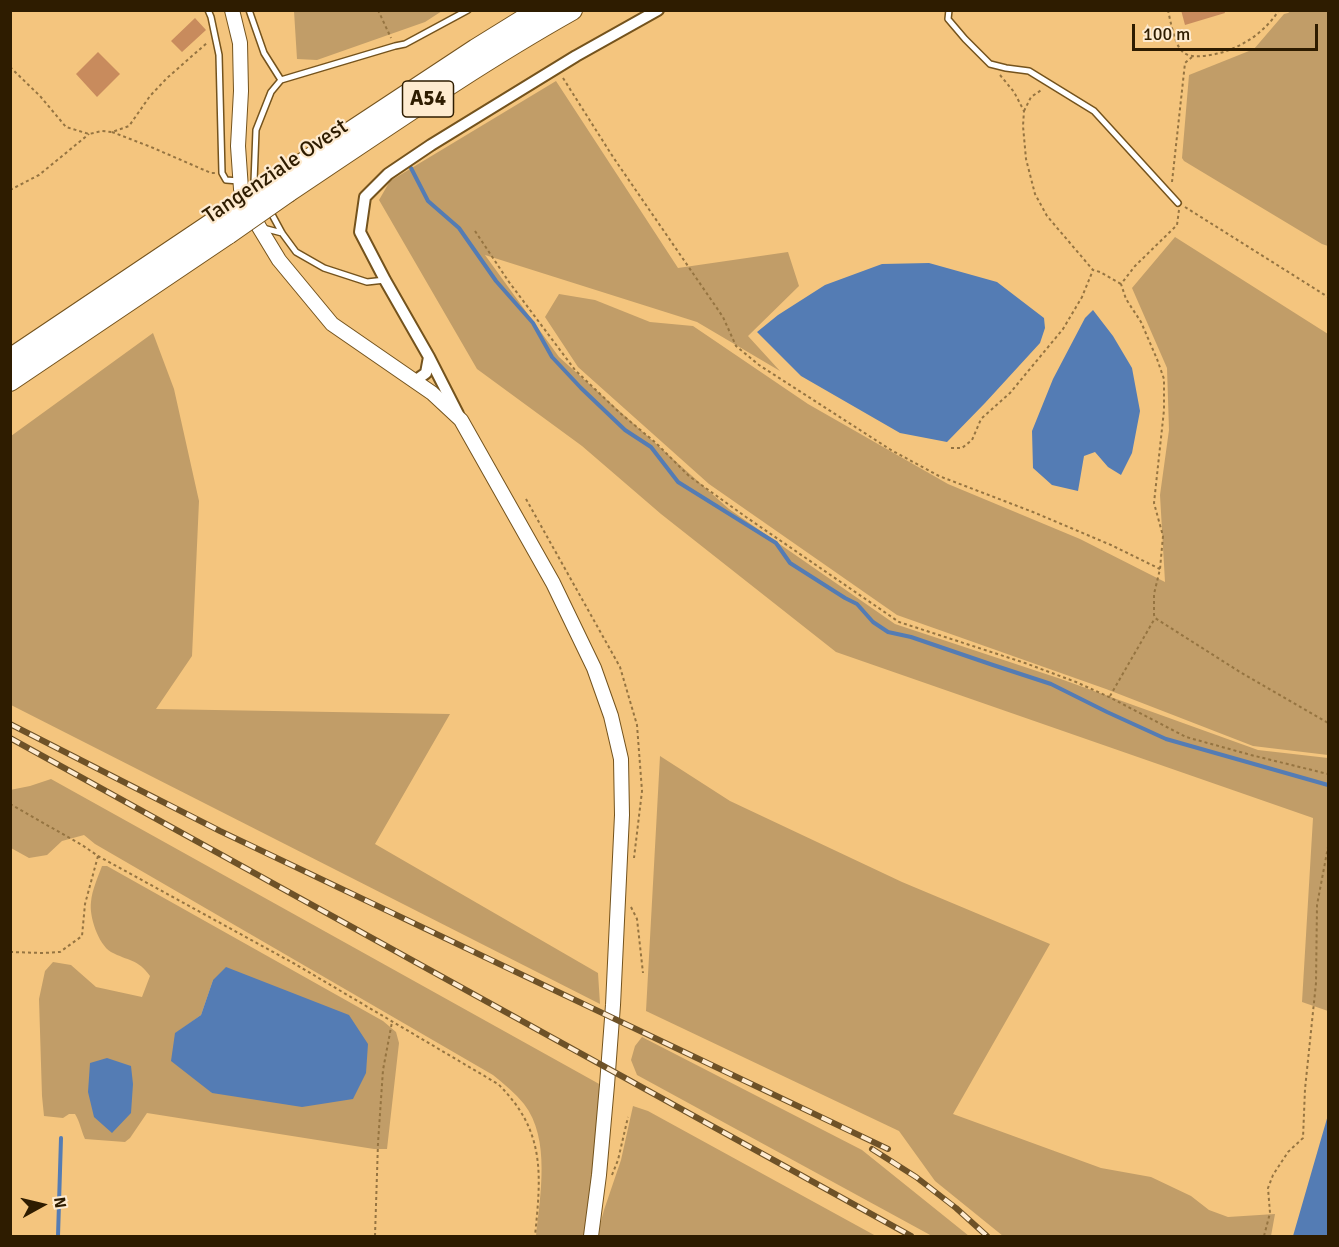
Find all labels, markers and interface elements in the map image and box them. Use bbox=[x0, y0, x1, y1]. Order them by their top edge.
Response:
scale bar bbox=[1135, 12, 1321, 50]
text: 100 m bbox=[1143, 23, 1190, 45]
road number: A54 bbox=[402, 81, 454, 117]
street label: Tangenziale Ovest bbox=[199, 114, 353, 230]
north arrow bbox=[12, 1175, 72, 1235]
text: N bbox=[49, 1196, 71, 1209]

